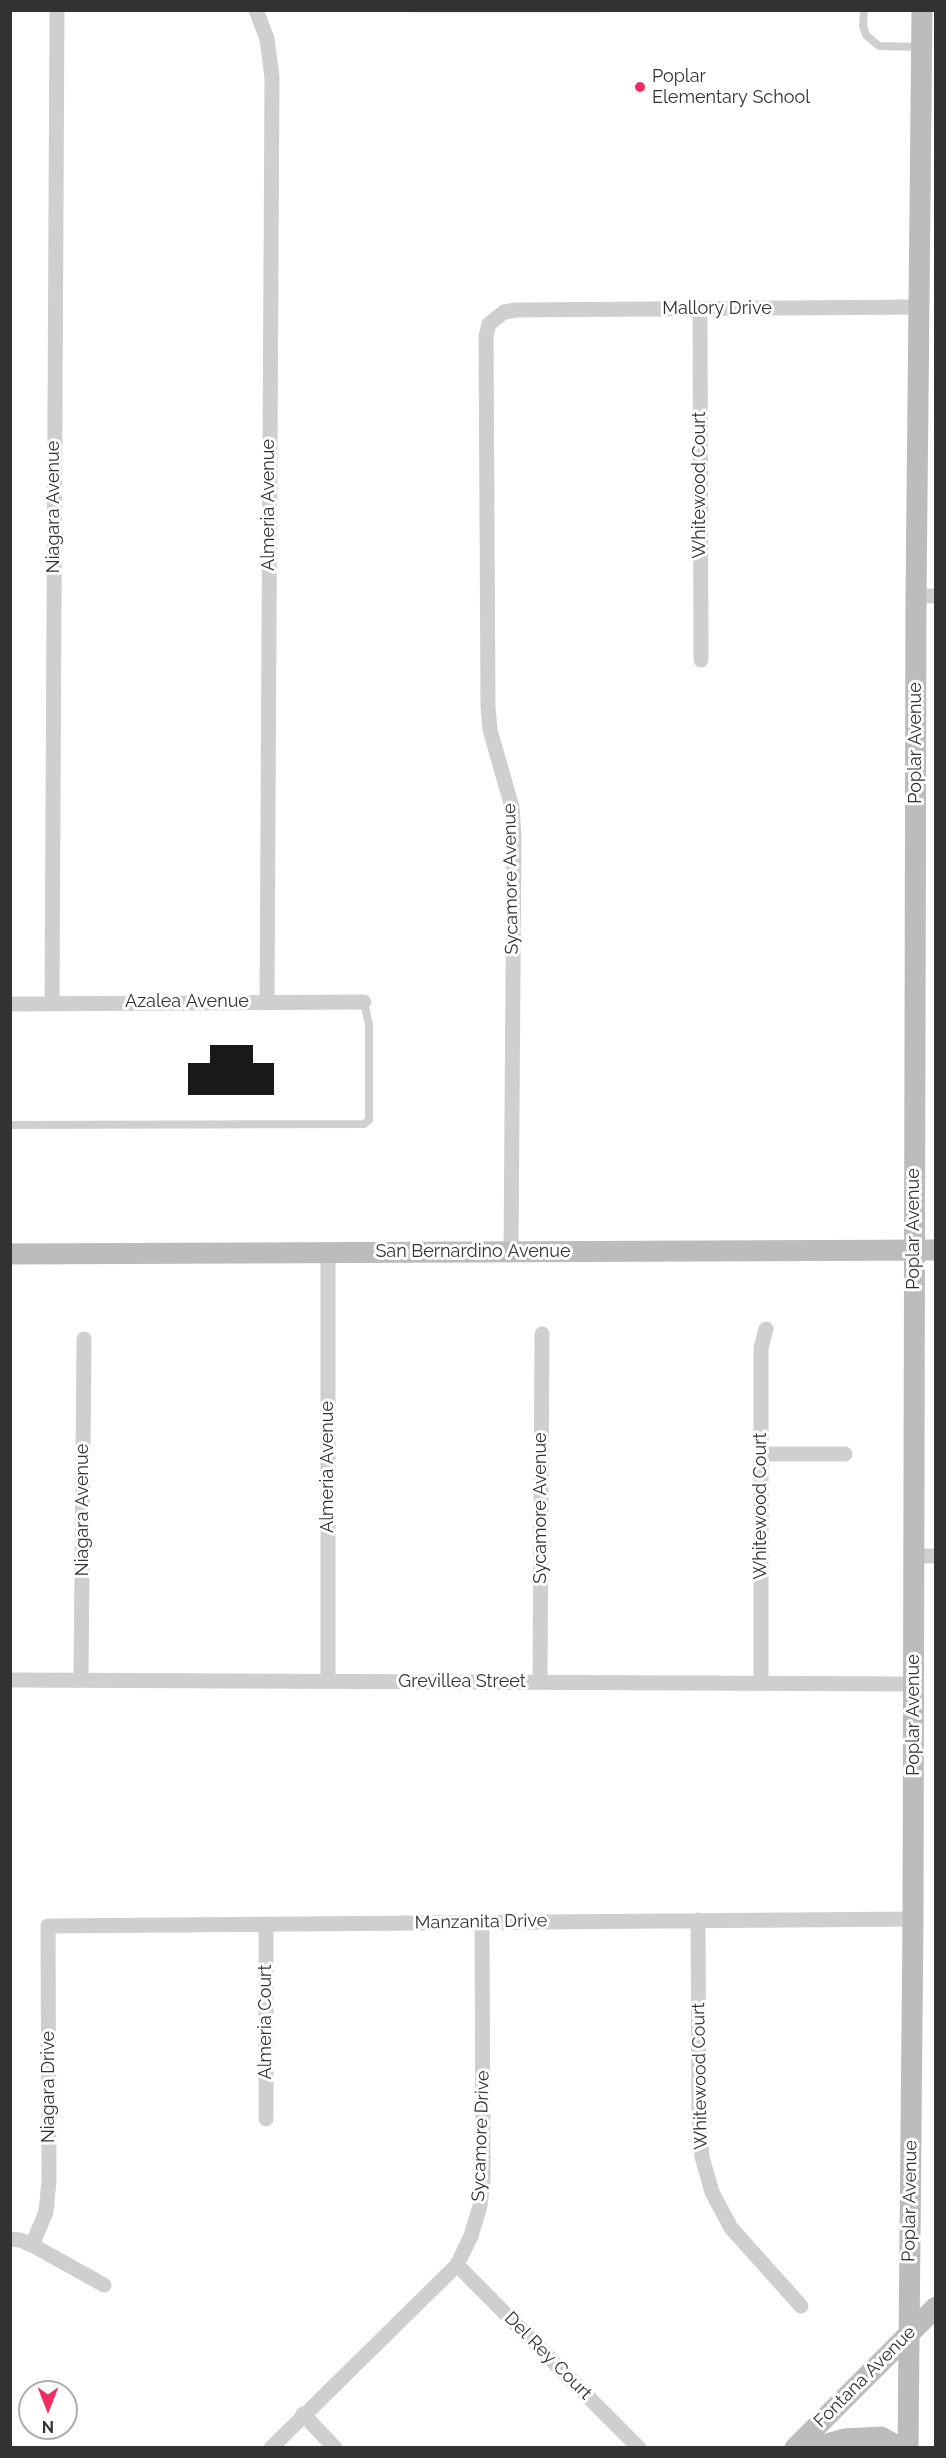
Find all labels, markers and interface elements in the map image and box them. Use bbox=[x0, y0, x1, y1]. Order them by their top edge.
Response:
place label: Poplar Elementary School bbox=[652, 66, 810, 109]
marker: Poplar Elementary School bbox=[633, 80, 647, 94]
street label: Mallory Drive bbox=[662, 298, 772, 320]
street label: Whitewood Court bbox=[689, 411, 711, 559]
street label: Almeria Avenue bbox=[258, 439, 280, 571]
street label: Niagara Avenue bbox=[43, 441, 65, 573]
street label: Poplar Avenue bbox=[905, 682, 927, 804]
street label: Sycamore Avenue bbox=[499, 803, 523, 955]
street label: Azalea Avenue bbox=[125, 991, 249, 1013]
street label: Poplar Avenue bbox=[903, 1168, 925, 1290]
street label: San Bernardino Avenue bbox=[375, 1241, 571, 1263]
street label: Almeria Avenue bbox=[317, 1401, 339, 1533]
street label: Sycamore Avenue bbox=[530, 1432, 552, 1584]
street label: Whitewood Court bbox=[750, 1432, 772, 1580]
street label: Niagara Avenue bbox=[72, 1444, 94, 1576]
street label: Poplar Avenue bbox=[903, 1654, 925, 1776]
street label: Grevillea Street bbox=[398, 1671, 526, 1693]
street label: Manzanita Drive bbox=[415, 1910, 547, 1934]
street label: Almeria Court bbox=[255, 1965, 277, 2079]
street label: Whitewood Court bbox=[688, 2002, 712, 2150]
street label: Niagara Drive bbox=[38, 2031, 60, 2143]
street label: Sycamore Drive bbox=[468, 2070, 494, 2202]
street label: Poplar Avenue bbox=[898, 2140, 922, 2262]
street label: Del Rey Court bbox=[500, 2308, 596, 2404]
street label: Fontana Avenue bbox=[810, 2322, 920, 2432]
north arrow bbox=[18, 2380, 78, 2440]
text: N bbox=[42, 2417, 54, 2436]

